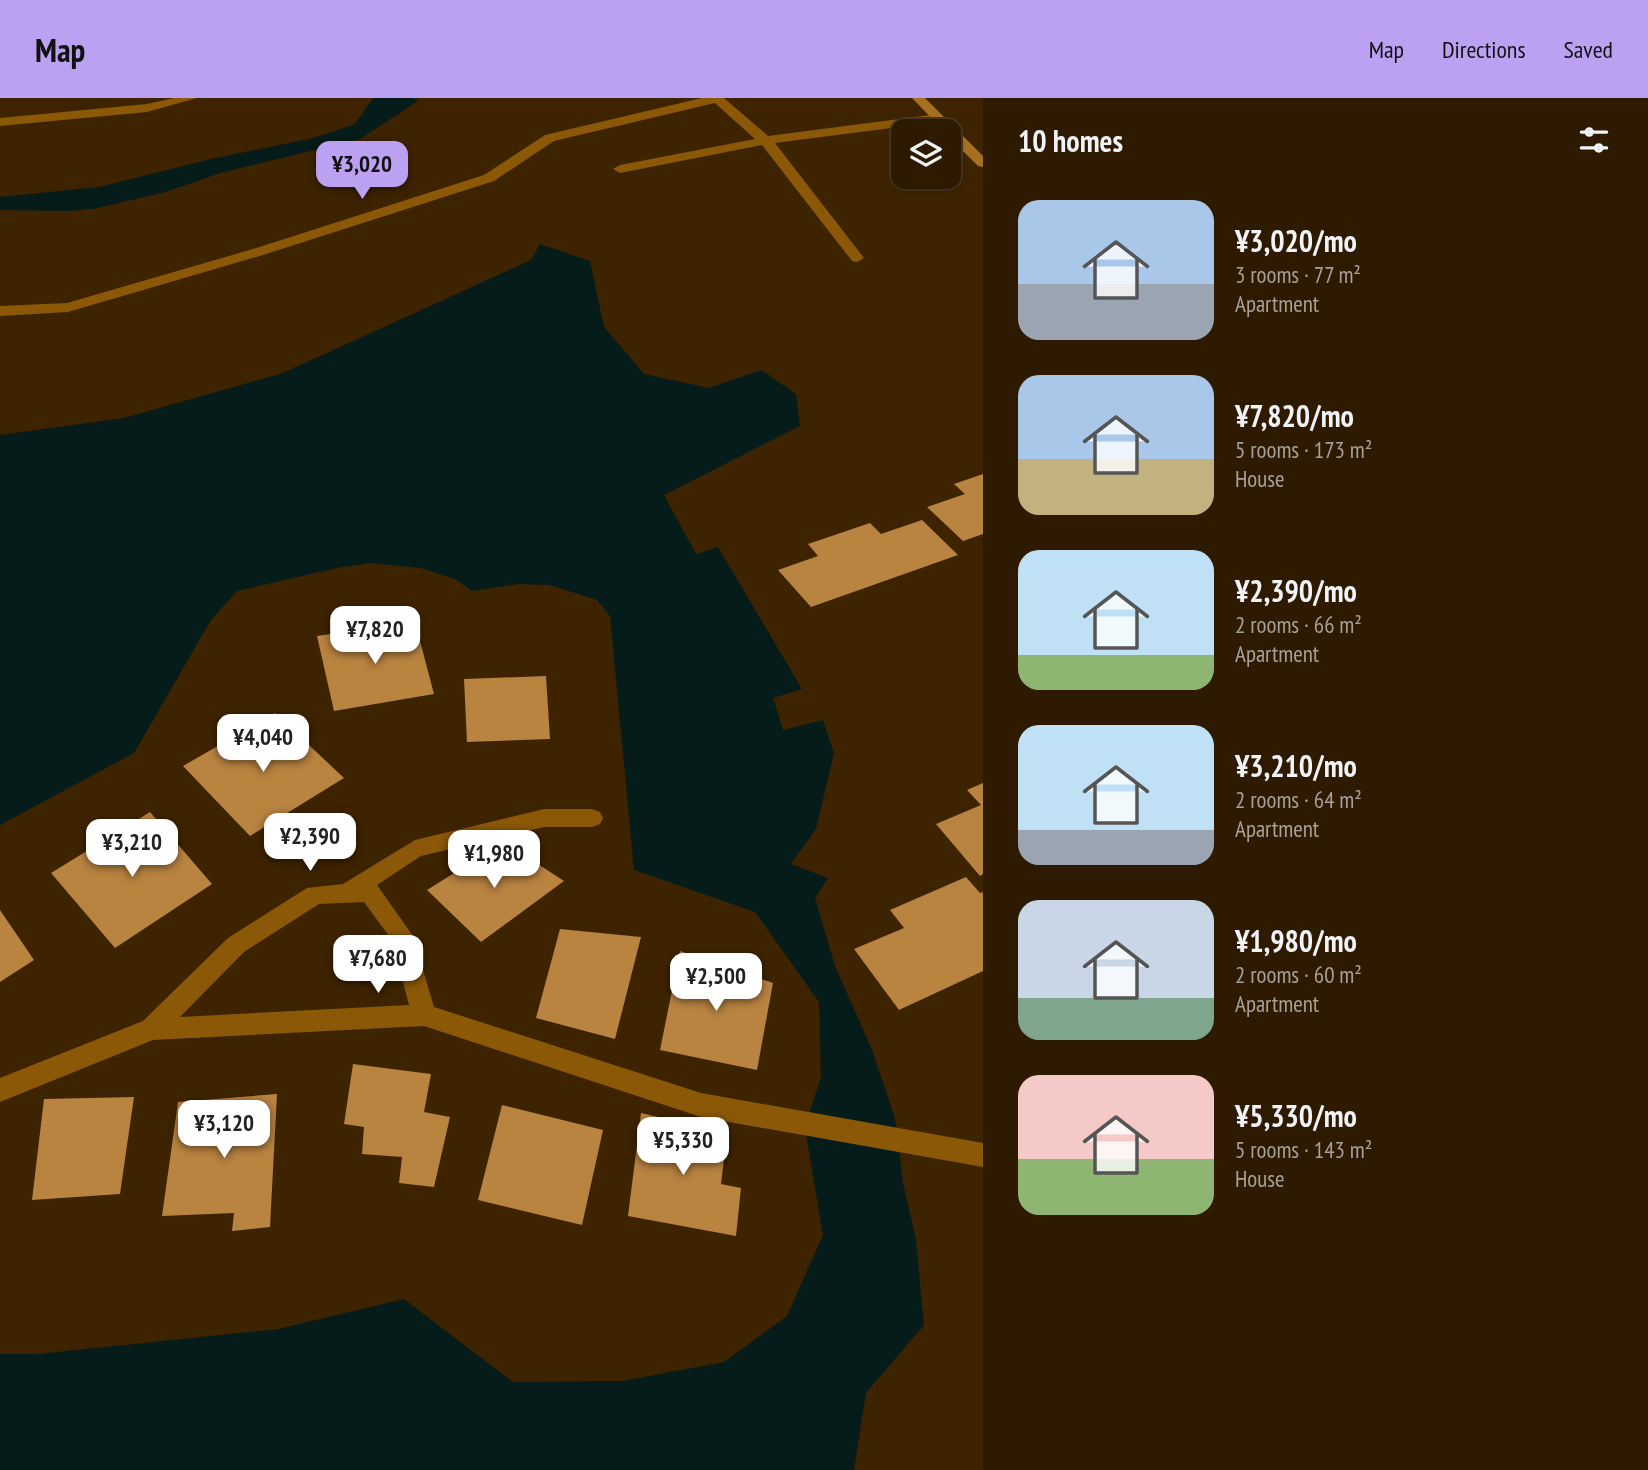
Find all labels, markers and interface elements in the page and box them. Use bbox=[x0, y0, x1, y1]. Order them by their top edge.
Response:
text: Map bbox=[35, 28, 85, 71]
text: Map bbox=[1369, 34, 1404, 65]
text: Directions bbox=[1442, 34, 1526, 65]
text: Saved bbox=[1564, 34, 1613, 65]
map controls bbox=[891, 119, 961, 189]
button: layers bbox=[891, 119, 961, 189]
text: 10 homes bbox=[1018, 121, 1123, 160]
icon: filters bbox=[1575, 121, 1613, 159]
pin: ¥3,020 bbox=[305, 141, 419, 201]
text: ¥3,020 bbox=[332, 149, 392, 178]
text: ¥3,020/mo bbox=[1235, 221, 1357, 260]
icon: home bbox=[1074, 228, 1158, 312]
text: 3 rooms · 77 m² bbox=[1235, 260, 1361, 289]
text: Apartment bbox=[1235, 289, 1319, 318]
text: ¥7,820/mo bbox=[1235, 396, 1354, 435]
icon: home bbox=[1074, 403, 1158, 487]
text: 5 rooms · 173 m² bbox=[1235, 435, 1372, 464]
text: House bbox=[1235, 464, 1285, 493]
text: ¥2,390/mo bbox=[1235, 571, 1357, 610]
icon: home bbox=[1074, 578, 1158, 662]
pin: ¥7,820 bbox=[318, 606, 432, 666]
text: 2 rooms · 66 m² bbox=[1235, 610, 1362, 639]
text: ¥7,820 bbox=[346, 614, 404, 643]
text: Apartment bbox=[1235, 639, 1319, 668]
pin: ¥4,040 bbox=[206, 714, 320, 774]
text: ¥4,040 bbox=[233, 722, 293, 751]
text: ¥3,210/mo bbox=[1235, 746, 1357, 785]
icon: home bbox=[1074, 753, 1158, 837]
text: 2 rooms · 64 m² bbox=[1235, 785, 1362, 814]
pin: ¥2,390 bbox=[253, 814, 367, 873]
text: Apartment bbox=[1235, 814, 1319, 843]
pin: ¥3,210 bbox=[75, 820, 189, 879]
text: ¥2,390 bbox=[280, 821, 340, 850]
text: ¥3,210 bbox=[102, 827, 162, 856]
pin: ¥1,980 bbox=[437, 830, 551, 890]
text: ¥1,980 bbox=[464, 838, 524, 867]
text: ¥1,980/mo bbox=[1235, 921, 1357, 960]
icon: home bbox=[1074, 928, 1158, 1012]
pin: ¥7,680 bbox=[321, 936, 435, 995]
text: ¥7,680 bbox=[349, 943, 407, 972]
pin: ¥2,500 bbox=[659, 954, 773, 1013]
text: 2 rooms · 60 m² bbox=[1235, 960, 1362, 989]
text: ¥2,500 bbox=[686, 961, 746, 990]
text: Apartment bbox=[1235, 989, 1319, 1018]
text: ¥5,330/mo bbox=[1235, 1096, 1357, 1135]
pin: ¥3,120 bbox=[167, 1100, 281, 1160]
icon: home bbox=[1074, 1103, 1158, 1187]
text: ¥3,120 bbox=[194, 1108, 254, 1137]
pin: ¥5,330 bbox=[626, 1118, 740, 1177]
text: ¥5,330 bbox=[653, 1125, 713, 1154]
text: 5 rooms · 143 m² bbox=[1235, 1135, 1372, 1164]
text: House bbox=[1235, 1164, 1285, 1193]

